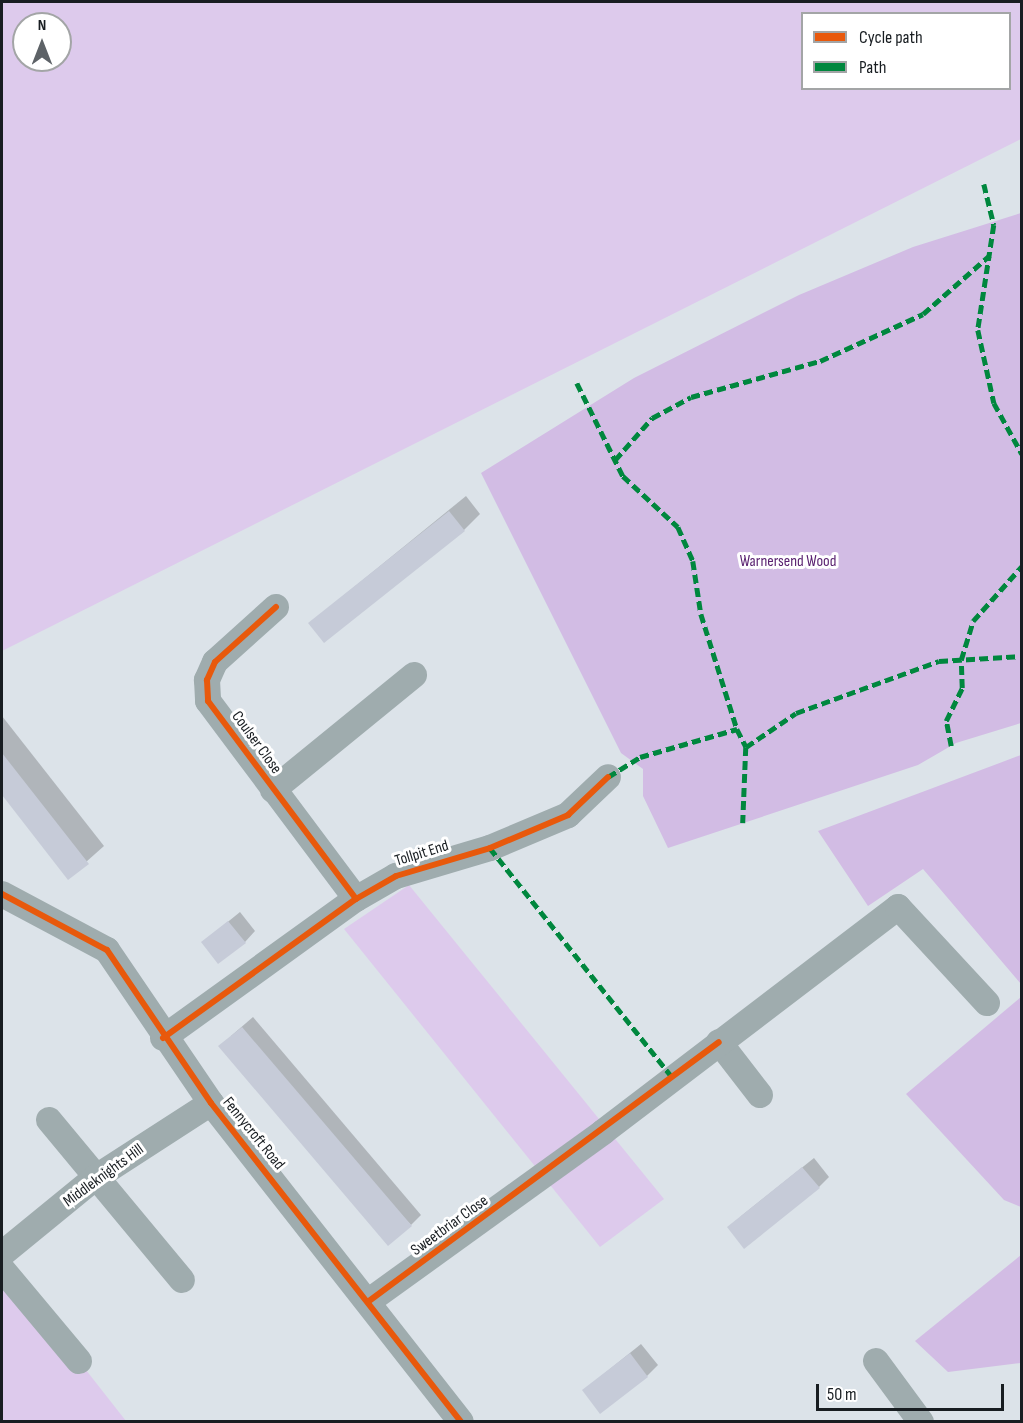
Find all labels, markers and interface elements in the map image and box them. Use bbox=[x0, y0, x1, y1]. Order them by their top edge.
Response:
north arrow bbox=[12, 12, 72, 72]
legend bbox=[801, 12, 1011, 90]
text: N bbox=[38, 16, 46, 35]
text: Cycle path bbox=[859, 27, 923, 48]
text: Path bbox=[859, 57, 887, 78]
park label: Warnersend Wood bbox=[740, 552, 836, 572]
street label: Coulser Close bbox=[227, 708, 285, 778]
street label: Tollpit End bbox=[393, 837, 451, 871]
street label: Fennycroft Road bbox=[218, 1094, 288, 1174]
street label: Middleknights Hill bbox=[60, 1140, 148, 1212]
street label: Sweetbriar Close bbox=[408, 1192, 492, 1260]
scale bar bbox=[819, 1372, 1006, 1410]
text: 50 m bbox=[827, 1384, 857, 1405]

